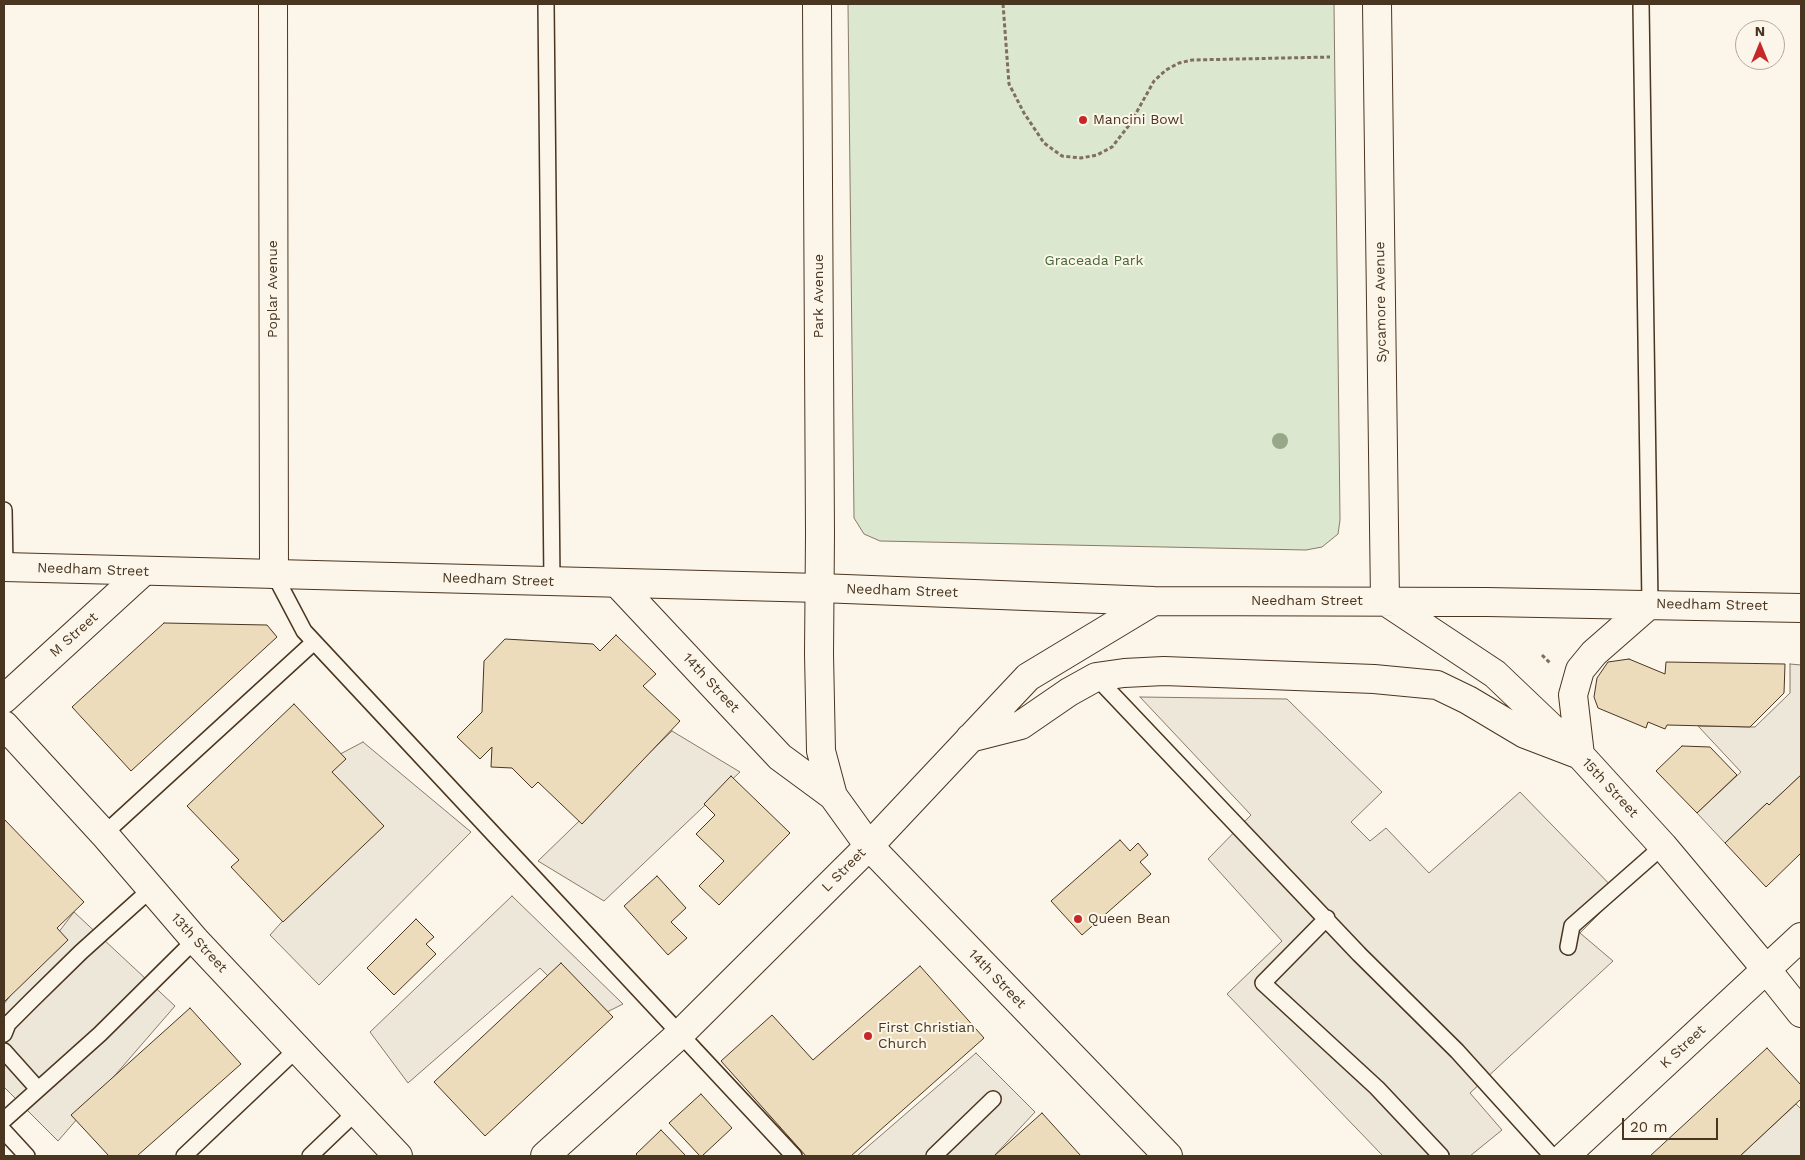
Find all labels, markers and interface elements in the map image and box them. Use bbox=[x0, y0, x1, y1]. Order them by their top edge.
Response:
north arrow bbox=[1735, 20, 1785, 70]
text: N bbox=[1755, 23, 1765, 39]
place label: Mancini Bowl bbox=[1093, 112, 1183, 128]
marker: Mancini Bowl bbox=[1077, 114, 1089, 126]
street label: Poplar Avenue bbox=[265, 240, 281, 338]
street label: Sycamore Avenue bbox=[1372, 241, 1390, 363]
park label: Graceada Park bbox=[1044, 253, 1144, 269]
street label: Park Avenue bbox=[811, 254, 827, 338]
street label: Needham Street bbox=[37, 560, 149, 580]
street label: Needham Street bbox=[442, 570, 554, 590]
street label: Needham Street bbox=[846, 581, 958, 601]
street label: Needham Street bbox=[1251, 593, 1363, 609]
street label: Needham Street bbox=[1656, 596, 1768, 614]
street label: M Street bbox=[47, 609, 101, 661]
street label: 14th Street bbox=[679, 650, 743, 716]
street label: 15th Street bbox=[1578, 755, 1642, 821]
street label: L Street bbox=[819, 845, 869, 895]
street label: 13th Street bbox=[167, 910, 231, 976]
place label: Queen Bean bbox=[1088, 911, 1171, 927]
marker: Queen Bean bbox=[1072, 913, 1084, 925]
street label: 14th Street bbox=[965, 946, 1029, 1012]
place label: First Christian Church bbox=[878, 1020, 975, 1052]
street label: K Street bbox=[1657, 1022, 1709, 1072]
marker: First Christian Church bbox=[862, 1030, 874, 1042]
scale bar bbox=[1625, 1108, 1721, 1140]
text: 20 m bbox=[1630, 1118, 1668, 1136]

